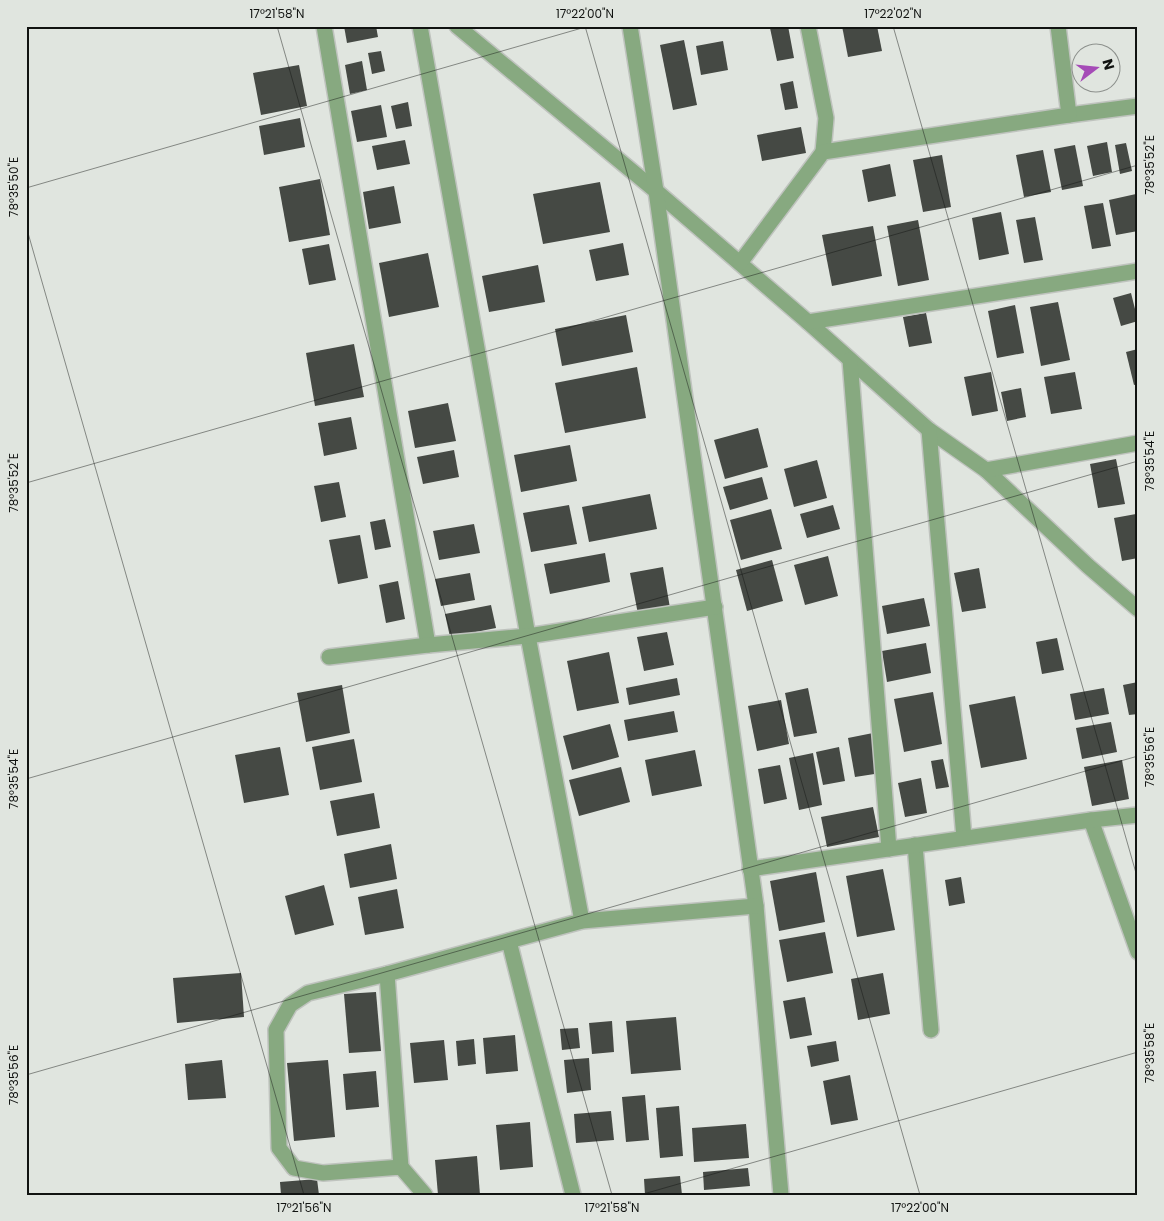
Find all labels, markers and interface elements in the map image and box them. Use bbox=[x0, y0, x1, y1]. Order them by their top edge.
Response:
text: 17°21'58"N bbox=[249, 5, 305, 22]
text: 17°22'00"N bbox=[556, 5, 614, 22]
text: 17°22'02"N bbox=[864, 5, 922, 22]
north arrow bbox=[1072, 42, 1122, 92]
text: N bbox=[1097, 57, 1120, 72]
text: 78°35'52"E bbox=[1141, 135, 1158, 195]
text: 78°35'50"E bbox=[5, 157, 22, 217]
text: 78°35'54"E bbox=[1141, 431, 1158, 491]
text: 78°35'52"E bbox=[5, 453, 22, 513]
text: 78°35'56"E bbox=[1141, 727, 1158, 787]
text: 78°35'54"E bbox=[5, 749, 22, 809]
text: 78°35'58"E bbox=[1141, 1023, 1158, 1083]
text: 78°35'56"E bbox=[5, 1045, 22, 1105]
text: 17°21'56"N bbox=[276, 1199, 332, 1216]
text: 17°21'58"N bbox=[584, 1199, 640, 1216]
text: 17°22'00"N bbox=[891, 1199, 949, 1216]

